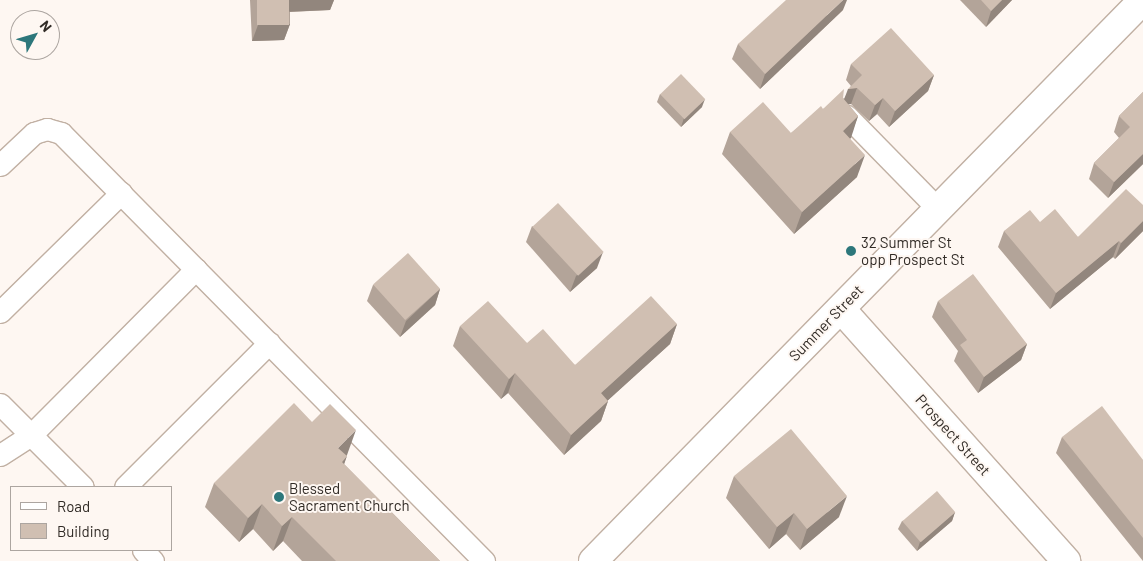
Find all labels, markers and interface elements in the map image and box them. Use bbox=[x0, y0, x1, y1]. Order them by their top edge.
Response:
north arrow bbox=[10, 10, 60, 60]
text: N bbox=[37, 17, 56, 35]
place label: 32 Summer St opp Prospect St bbox=[861, 233, 965, 268]
marker: 32 Summer St opp Prospect St bbox=[845, 245, 857, 257]
street label: Summer Street bbox=[785, 281, 867, 365]
street label: Prospect Street bbox=[912, 391, 994, 479]
place label: Blessed Sacrament Church bbox=[289, 479, 410, 514]
legend bbox=[10, 486, 172, 551]
marker: Blessed Sacrament Church bbox=[273, 491, 285, 503]
text: Road bbox=[57, 497, 90, 515]
text: Building bbox=[57, 522, 110, 540]

